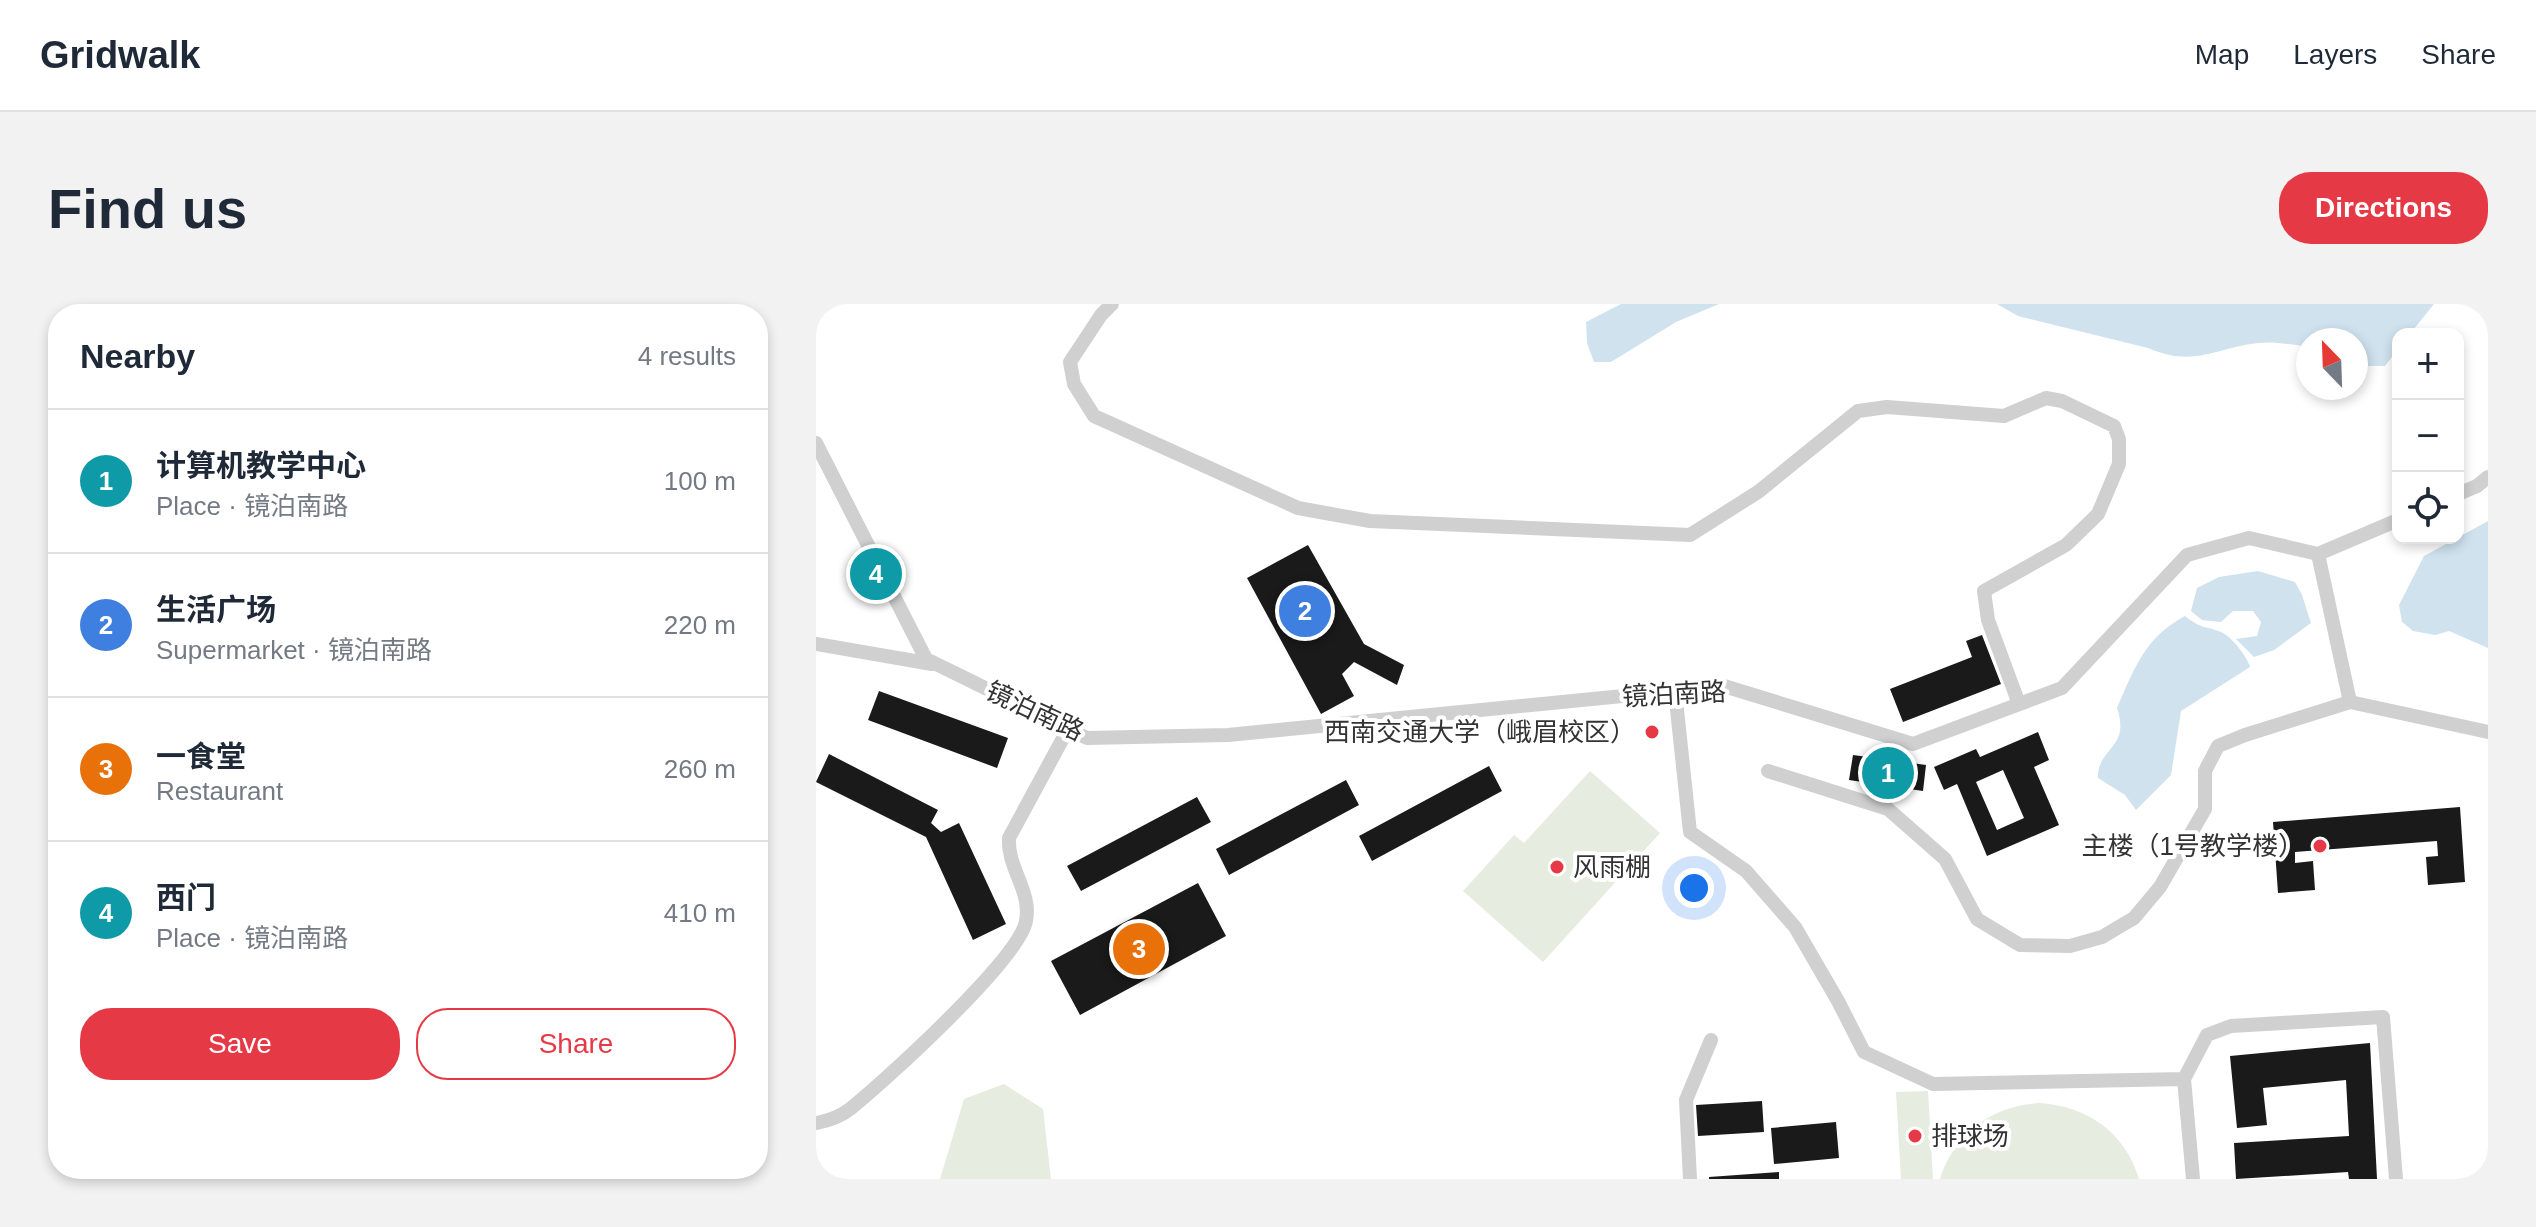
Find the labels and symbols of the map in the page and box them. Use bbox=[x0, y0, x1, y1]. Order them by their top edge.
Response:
north arrow bbox=[2296, 328, 2368, 400]
pin: 4 bbox=[850, 544, 902, 604]
pin: 2 bbox=[1279, 581, 1331, 641]
street label: 镜泊南路 bbox=[982, 675, 1088, 747]
street label: 镜泊南路 bbox=[1621, 676, 1727, 712]
place label: 西南交通大学（峨眉校区） bbox=[1324, 717, 1636, 747]
marker: 西南交通大学（峨眉校区） bbox=[1643, 723, 1661, 741]
pin: 1 bbox=[1862, 743, 1914, 803]
place label: 主楼（1号教学楼） bbox=[2082, 831, 2304, 861]
marker: 主楼（1号教学楼） bbox=[2311, 837, 2329, 855]
place label: 风雨棚 bbox=[1573, 852, 1651, 882]
marker: 风雨棚 bbox=[1548, 858, 1566, 876]
your location bbox=[1674, 868, 1714, 908]
pin: 3 bbox=[1113, 919, 1165, 979]
place label: 排球场 bbox=[1931, 1121, 2009, 1151]
marker: 排球场 bbox=[1906, 1127, 1924, 1145]

